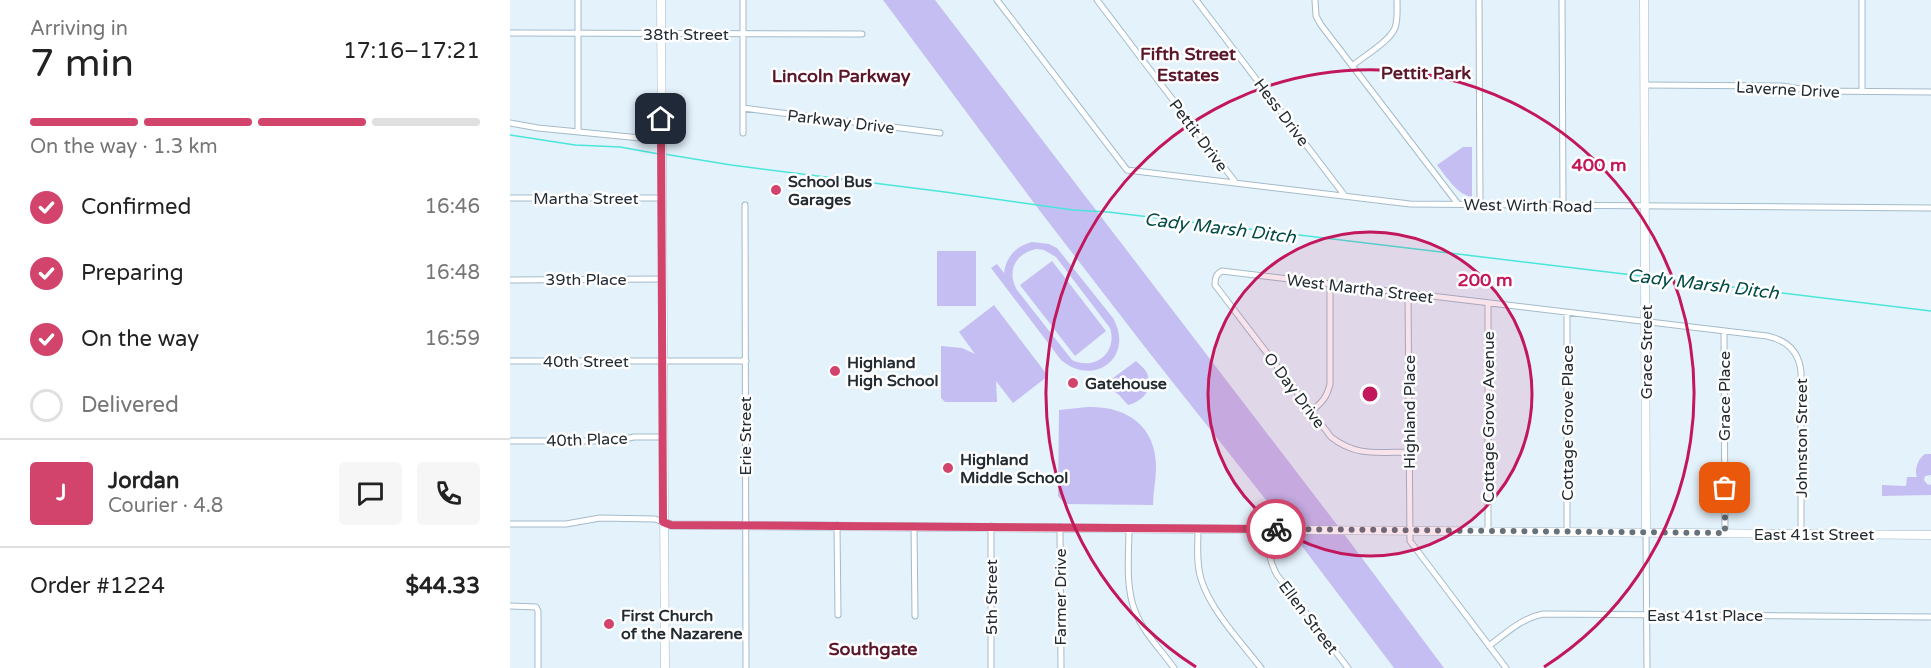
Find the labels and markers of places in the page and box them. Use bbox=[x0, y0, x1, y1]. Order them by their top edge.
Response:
pin bbox=[635, 93, 686, 144]
place label: School Bus Garages bbox=[788, 172, 872, 210]
marker: School Bus Garages bbox=[769, 183, 783, 197]
place label: Highland High School bbox=[847, 353, 938, 391]
marker: Highland High School bbox=[828, 364, 842, 378]
place label: Gatehouse bbox=[1085, 374, 1167, 394]
marker: Gatehouse bbox=[1066, 376, 1080, 390]
centre of rings bbox=[1360, 384, 1380, 404]
place label: Highland Middle School bbox=[960, 450, 1068, 488]
marker: Highland Middle School bbox=[941, 461, 955, 475]
pin bbox=[1699, 462, 1750, 513]
place label: First Church of the Nazarene bbox=[621, 606, 743, 644]
marker: First Church of the Nazarene bbox=[602, 617, 616, 631]

